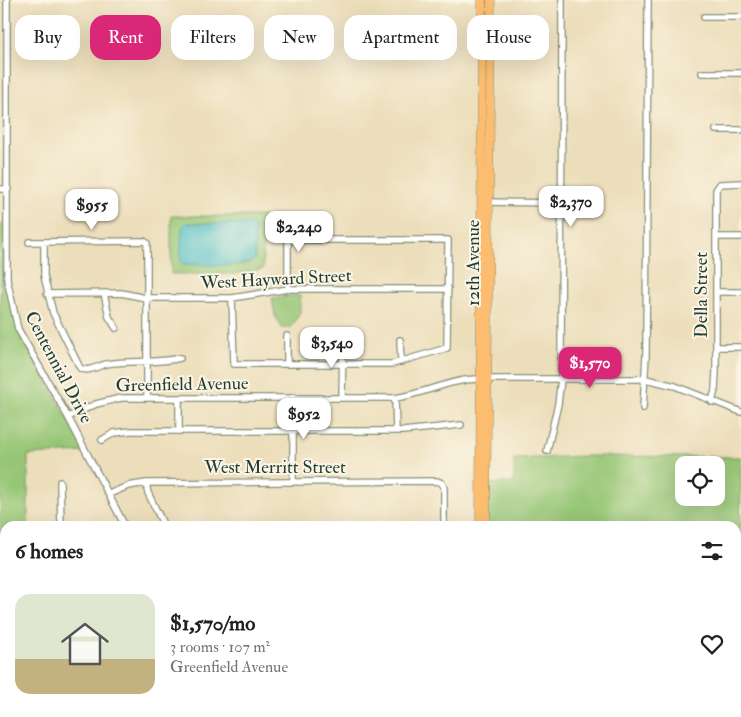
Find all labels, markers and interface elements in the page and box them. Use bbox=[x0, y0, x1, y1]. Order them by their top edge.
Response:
chip: Buy bbox=[15, 15, 80, 60]
chip: Rent bbox=[90, 15, 161, 60]
chip: Filters bbox=[171, 15, 254, 60]
chip: New bbox=[264, 15, 334, 60]
chip: Apartment bbox=[344, 15, 457, 60]
chip: House bbox=[467, 15, 549, 60]
pin: $2,370 bbox=[530, 186, 612, 228]
pin: $955 bbox=[62, 188, 122, 231]
text: $2,370 bbox=[550, 192, 592, 212]
text: $955 bbox=[76, 195, 108, 215]
pin: $2,240 bbox=[258, 210, 340, 253]
text: $2,240 bbox=[276, 217, 322, 237]
street label: 12th Avenue bbox=[462, 219, 485, 306]
street label: Della Street bbox=[690, 252, 713, 338]
street label: West Hayward Street bbox=[199, 264, 352, 295]
street label: Centennial Drive bbox=[19, 307, 98, 428]
pin: $3,540 bbox=[291, 326, 373, 369]
text: $3,540 bbox=[311, 333, 353, 353]
pin: $1,570 bbox=[549, 346, 631, 389]
text: $1,570 bbox=[570, 353, 610, 373]
street label: Greenfield Avenue bbox=[115, 372, 249, 397]
pin: $952 bbox=[274, 398, 334, 440]
text: $952 bbox=[288, 404, 320, 424]
street label: West Merritt Street bbox=[203, 456, 346, 479]
map controls bbox=[675, 456, 725, 506]
button: locate bbox=[675, 456, 725, 506]
icon: filters bbox=[698, 537, 726, 565]
text: 6 homes bbox=[15, 538, 83, 565]
text: $1,570/mo bbox=[170, 610, 255, 637]
icon: home bbox=[55, 614, 115, 674]
icon: heart bbox=[698, 630, 726, 658]
text: 3 rooms · 107 m² bbox=[170, 637, 270, 657]
text: Greenfield Avenue bbox=[170, 657, 288, 677]

